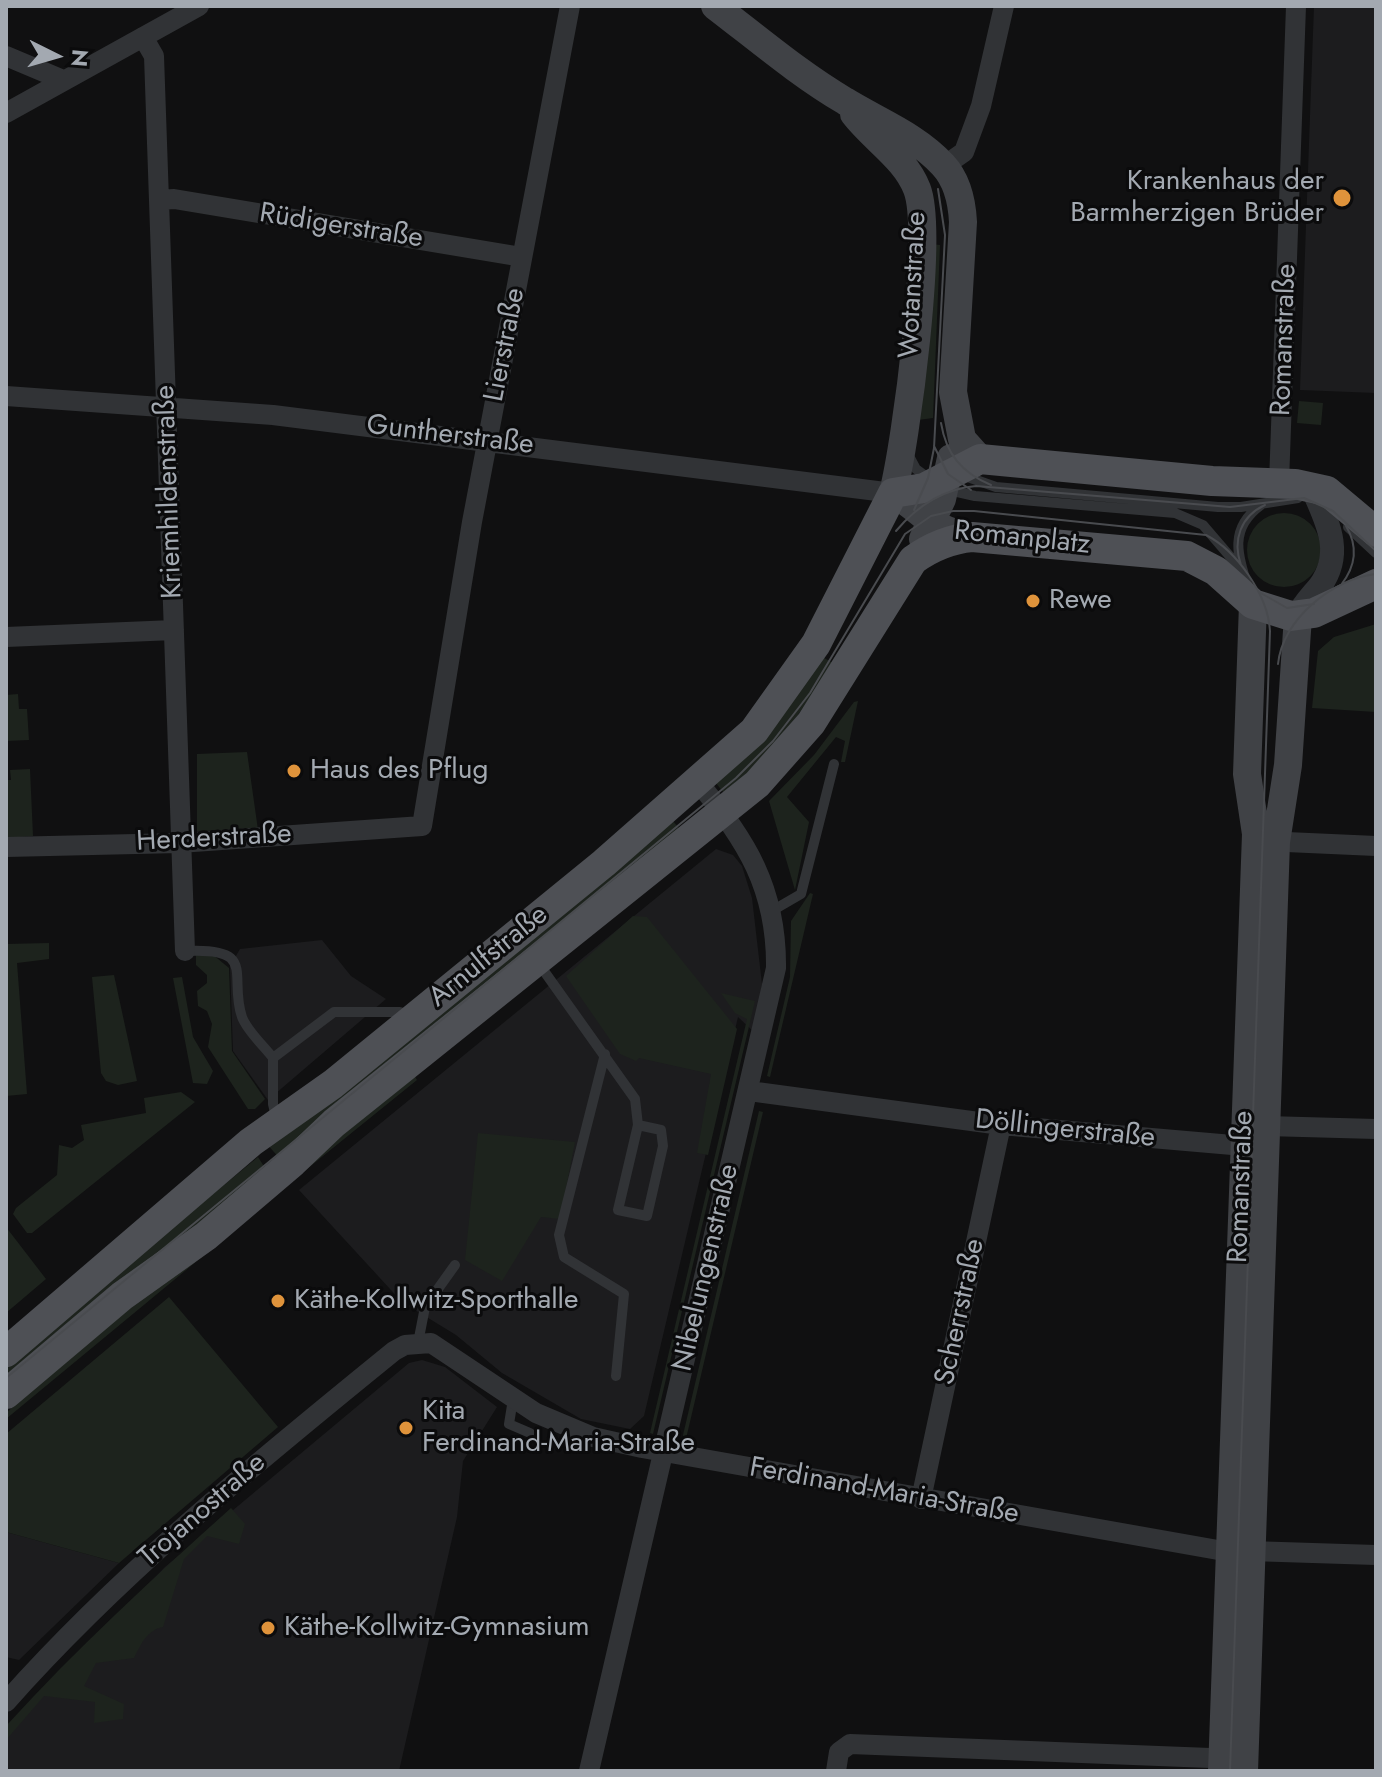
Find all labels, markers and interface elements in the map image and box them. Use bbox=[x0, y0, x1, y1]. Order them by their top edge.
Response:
north arrow bbox=[16, 16, 96, 96]
text: N bbox=[63, 48, 97, 68]
place label: Krankenhaus der Barmherzigen Brüder bbox=[1070, 165, 1324, 231]
marker: Krankenhaus der Barmherzigen Brüder bbox=[1331, 187, 1353, 209]
street label: Rüdigerstraße bbox=[257, 198, 425, 256]
street label: Wotanstraße bbox=[893, 211, 935, 359]
street label: Romanstraße bbox=[1266, 263, 1304, 417]
street label: Lierstraße bbox=[479, 285, 533, 405]
street label: Kriemhildenstraße bbox=[149, 385, 191, 599]
street label: Guntherstraße bbox=[365, 409, 535, 463]
street label: Romanplatz bbox=[952, 515, 1092, 563]
place label: Rewe bbox=[1049, 584, 1112, 618]
marker: Rewe bbox=[1024, 592, 1042, 610]
place label: Haus des Pflug bbox=[310, 754, 488, 788]
marker: Haus des Pflug bbox=[285, 762, 303, 780]
street label: Herderstraße bbox=[136, 818, 292, 860]
street label: Arnulfstraße bbox=[423, 899, 555, 1015]
street label: Döllingerstraße bbox=[973, 1104, 1157, 1156]
street label: Romanstraße bbox=[1223, 1110, 1261, 1264]
street label: Nibelungenstraße bbox=[667, 1161, 747, 1375]
street label: Scherrstraße bbox=[929, 1236, 993, 1388]
place label: Käthe-Kollwitz-Sporthalle bbox=[294, 1284, 578, 1318]
marker: Käthe-Kollwitz-Sporthalle bbox=[269, 1292, 287, 1310]
place label: Kita Ferdinand-Maria-Straße bbox=[422, 1395, 695, 1461]
marker: Kita Ferdinand-Maria-Straße bbox=[397, 1419, 415, 1437]
street label: Trojanostraße bbox=[133, 1447, 273, 1575]
street label: Ferdinand-Maria-Straße bbox=[747, 1452, 1021, 1532]
place label: Käthe-Kollwitz-Gymnasium bbox=[284, 1611, 590, 1645]
marker: Käthe-Kollwitz-Gymnasium bbox=[259, 1619, 277, 1637]

